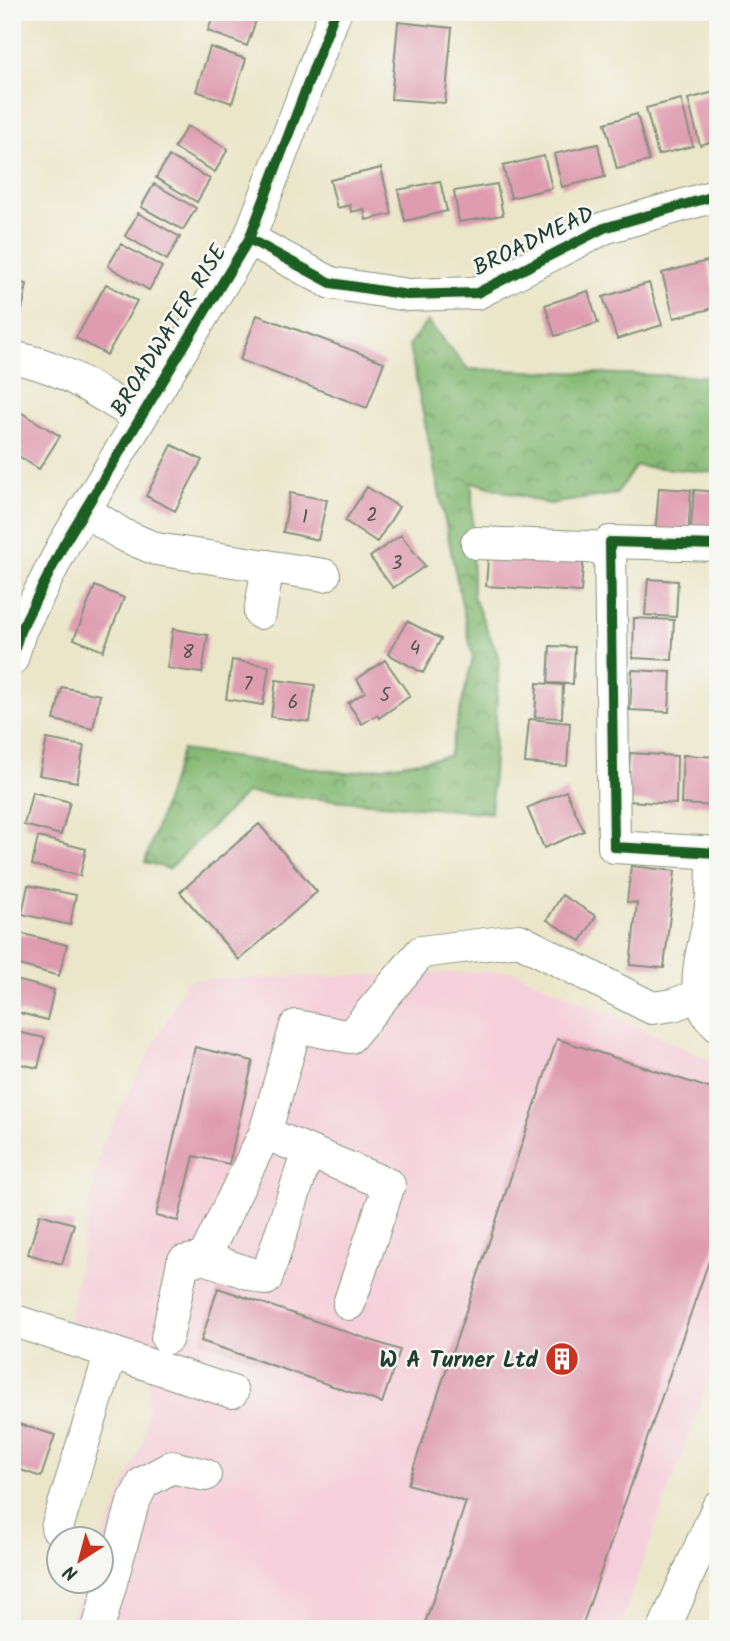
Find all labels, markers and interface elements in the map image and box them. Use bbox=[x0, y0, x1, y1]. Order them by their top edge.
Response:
street label: BROADMEAD bbox=[467, 197, 601, 287]
street label: BROADWATER RISE bbox=[102, 237, 238, 424]
house number: 2 bbox=[366, 501, 378, 531]
house number: 1 bbox=[302, 503, 308, 533]
house number: 3 bbox=[392, 549, 403, 579]
house number: 4 bbox=[410, 634, 420, 664]
house number: 8 bbox=[182, 638, 194, 668]
house number: 7 bbox=[244, 670, 254, 700]
house number: 5 bbox=[380, 681, 392, 711]
house number: 6 bbox=[288, 688, 298, 718]
building icon: W A Turner Ltd bbox=[543, 1340, 581, 1378]
place label: W A Turner Ltd bbox=[379, 1343, 539, 1379]
north arrow bbox=[46, 1526, 116, 1596]
text: N bbox=[58, 1556, 85, 1588]

